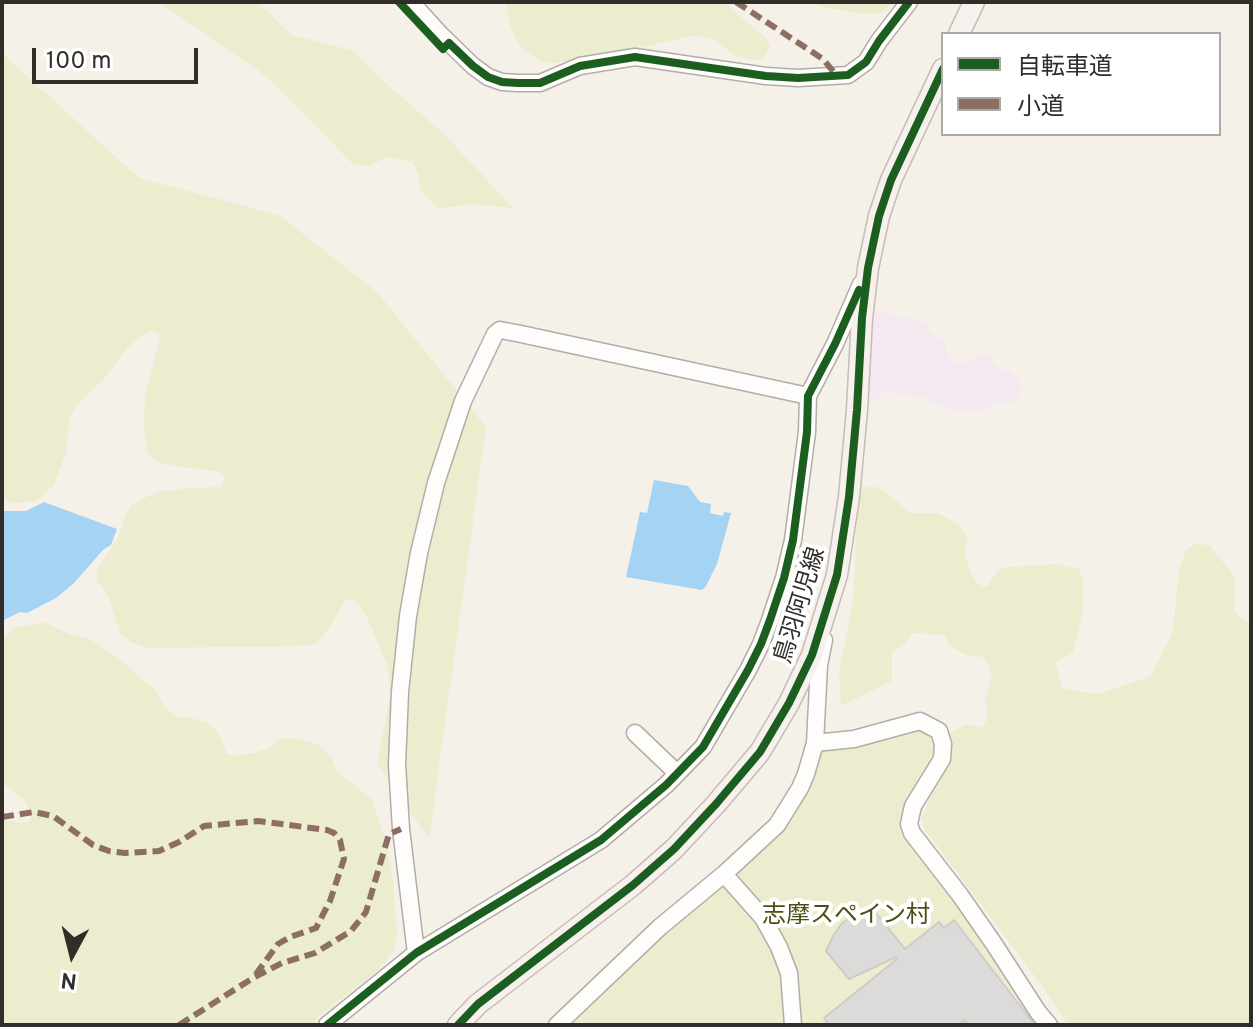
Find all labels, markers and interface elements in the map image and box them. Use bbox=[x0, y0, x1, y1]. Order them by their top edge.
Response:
scale bar bbox=[36, 32, 202, 82]
legend bbox=[941, 32, 1221, 136]
text: 100 m bbox=[46, 47, 112, 77]
text: 自転車道 bbox=[1017, 53, 1113, 83]
text: 小道 bbox=[1017, 93, 1065, 123]
street label: 鳥羽阿児線 bbox=[771, 544, 833, 668]
park label: 志摩スペイン村 bbox=[762, 903, 930, 931]
north arrow bbox=[32, 915, 112, 995]
text: N bbox=[60, 965, 79, 994]

